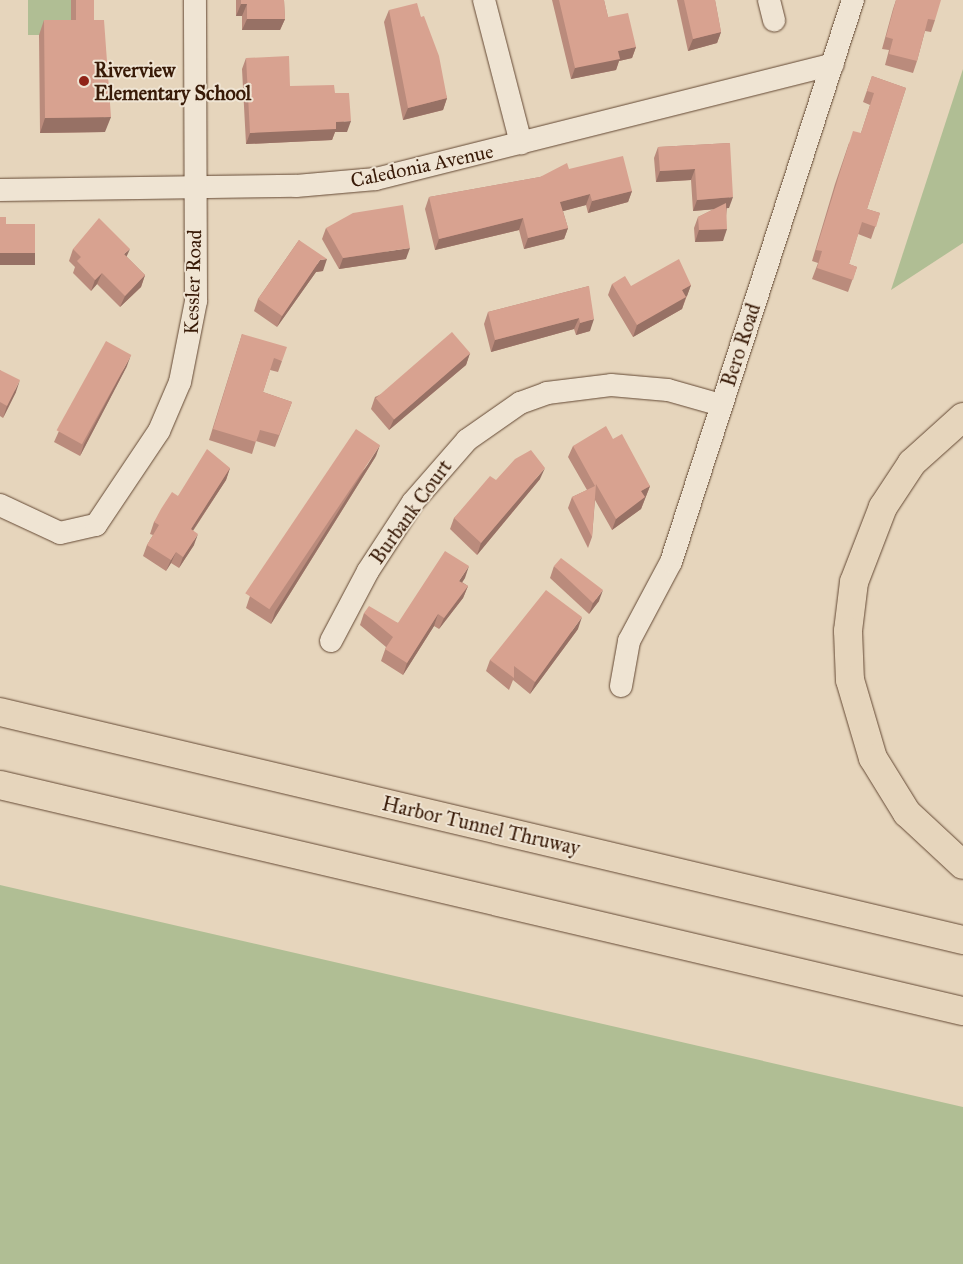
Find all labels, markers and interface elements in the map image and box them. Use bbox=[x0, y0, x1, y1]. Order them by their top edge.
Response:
place label: Riverview Elementary School bbox=[94, 58, 251, 105]
marker: Riverview Elementary School bbox=[78, 75, 90, 87]
street label: Caledonia Avenue bbox=[349, 139, 495, 193]
street label: Kessler Road bbox=[179, 229, 207, 335]
street label: Bero Road bbox=[716, 300, 766, 390]
street label: Burbank Court bbox=[365, 455, 457, 569]
street label: Harbor Tunnel Thruway bbox=[380, 792, 582, 860]

